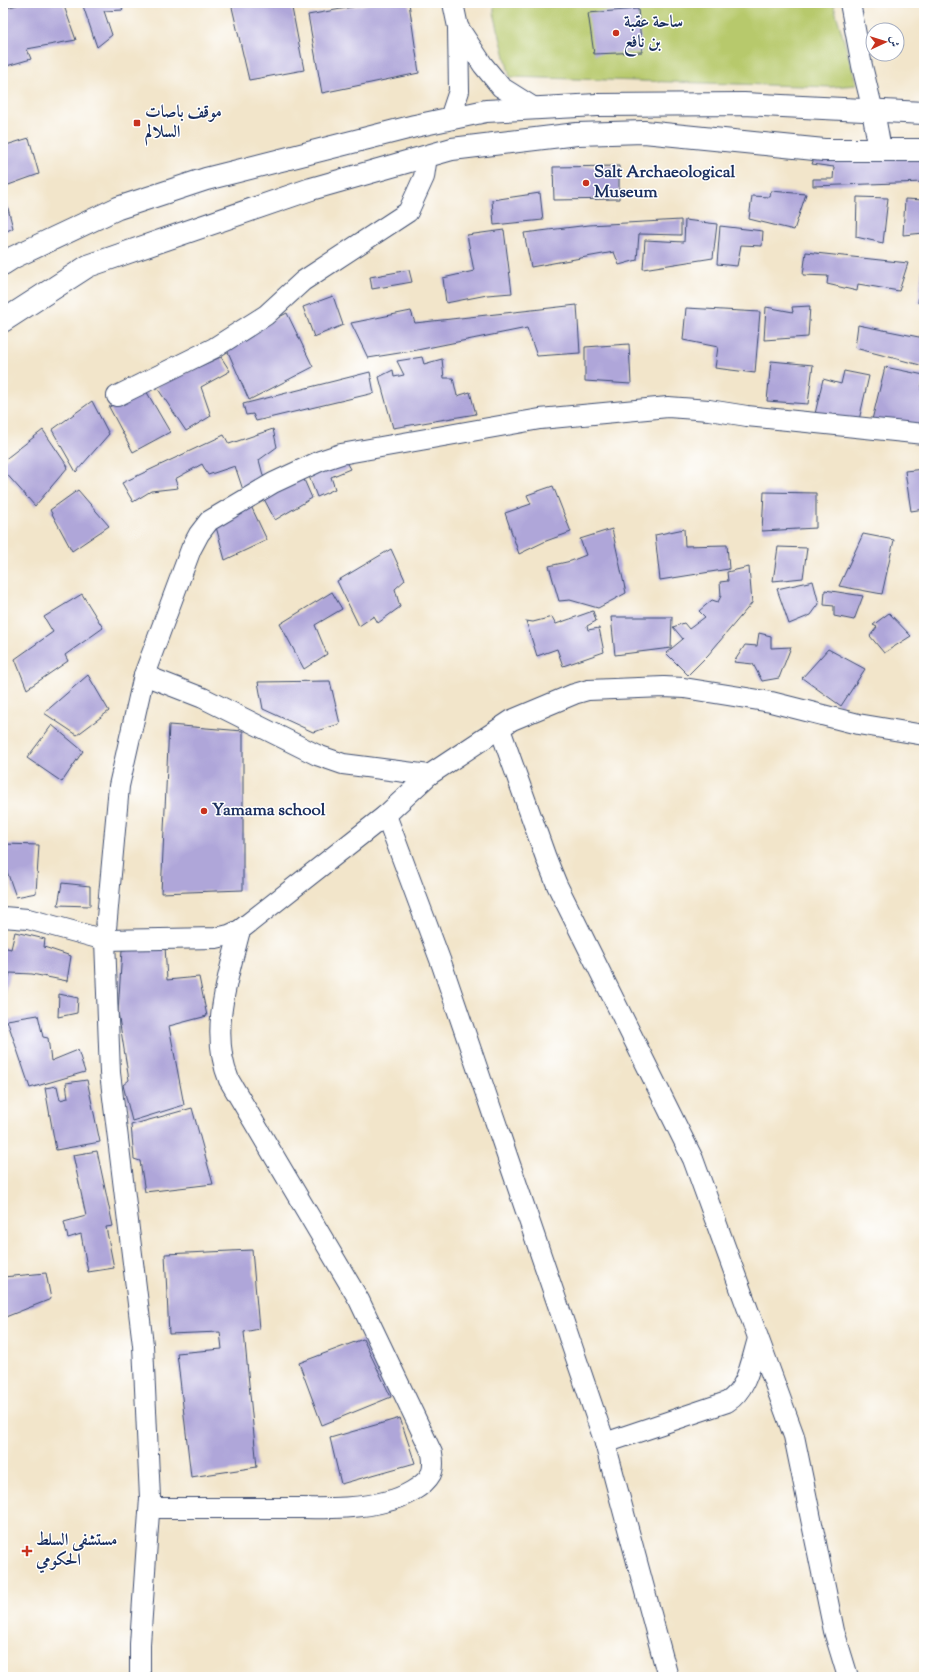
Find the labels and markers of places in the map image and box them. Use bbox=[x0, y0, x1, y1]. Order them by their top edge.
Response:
place label: ساحة عقبة بن نافع bbox=[624, 11, 683, 57]
marker: ساحة عقبة بن نافع bbox=[611, 28, 621, 38]
place label: موقف باصات السلالم bbox=[145, 101, 222, 146]
marker: موقف باصات السلالم bbox=[132, 118, 142, 128]
place label: Salt Archaeological Museum bbox=[594, 161, 736, 205]
marker: Salt Archaeological Museum bbox=[581, 178, 591, 188]
place label: Yamama school bbox=[212, 799, 326, 823]
marker: Yamama school bbox=[199, 806, 209, 816]
place label: مستشفى السلط الحكومي bbox=[35, 1529, 117, 1574]
marker: مستشفى السلط الحكومي bbox=[21, 1545, 33, 1557]

